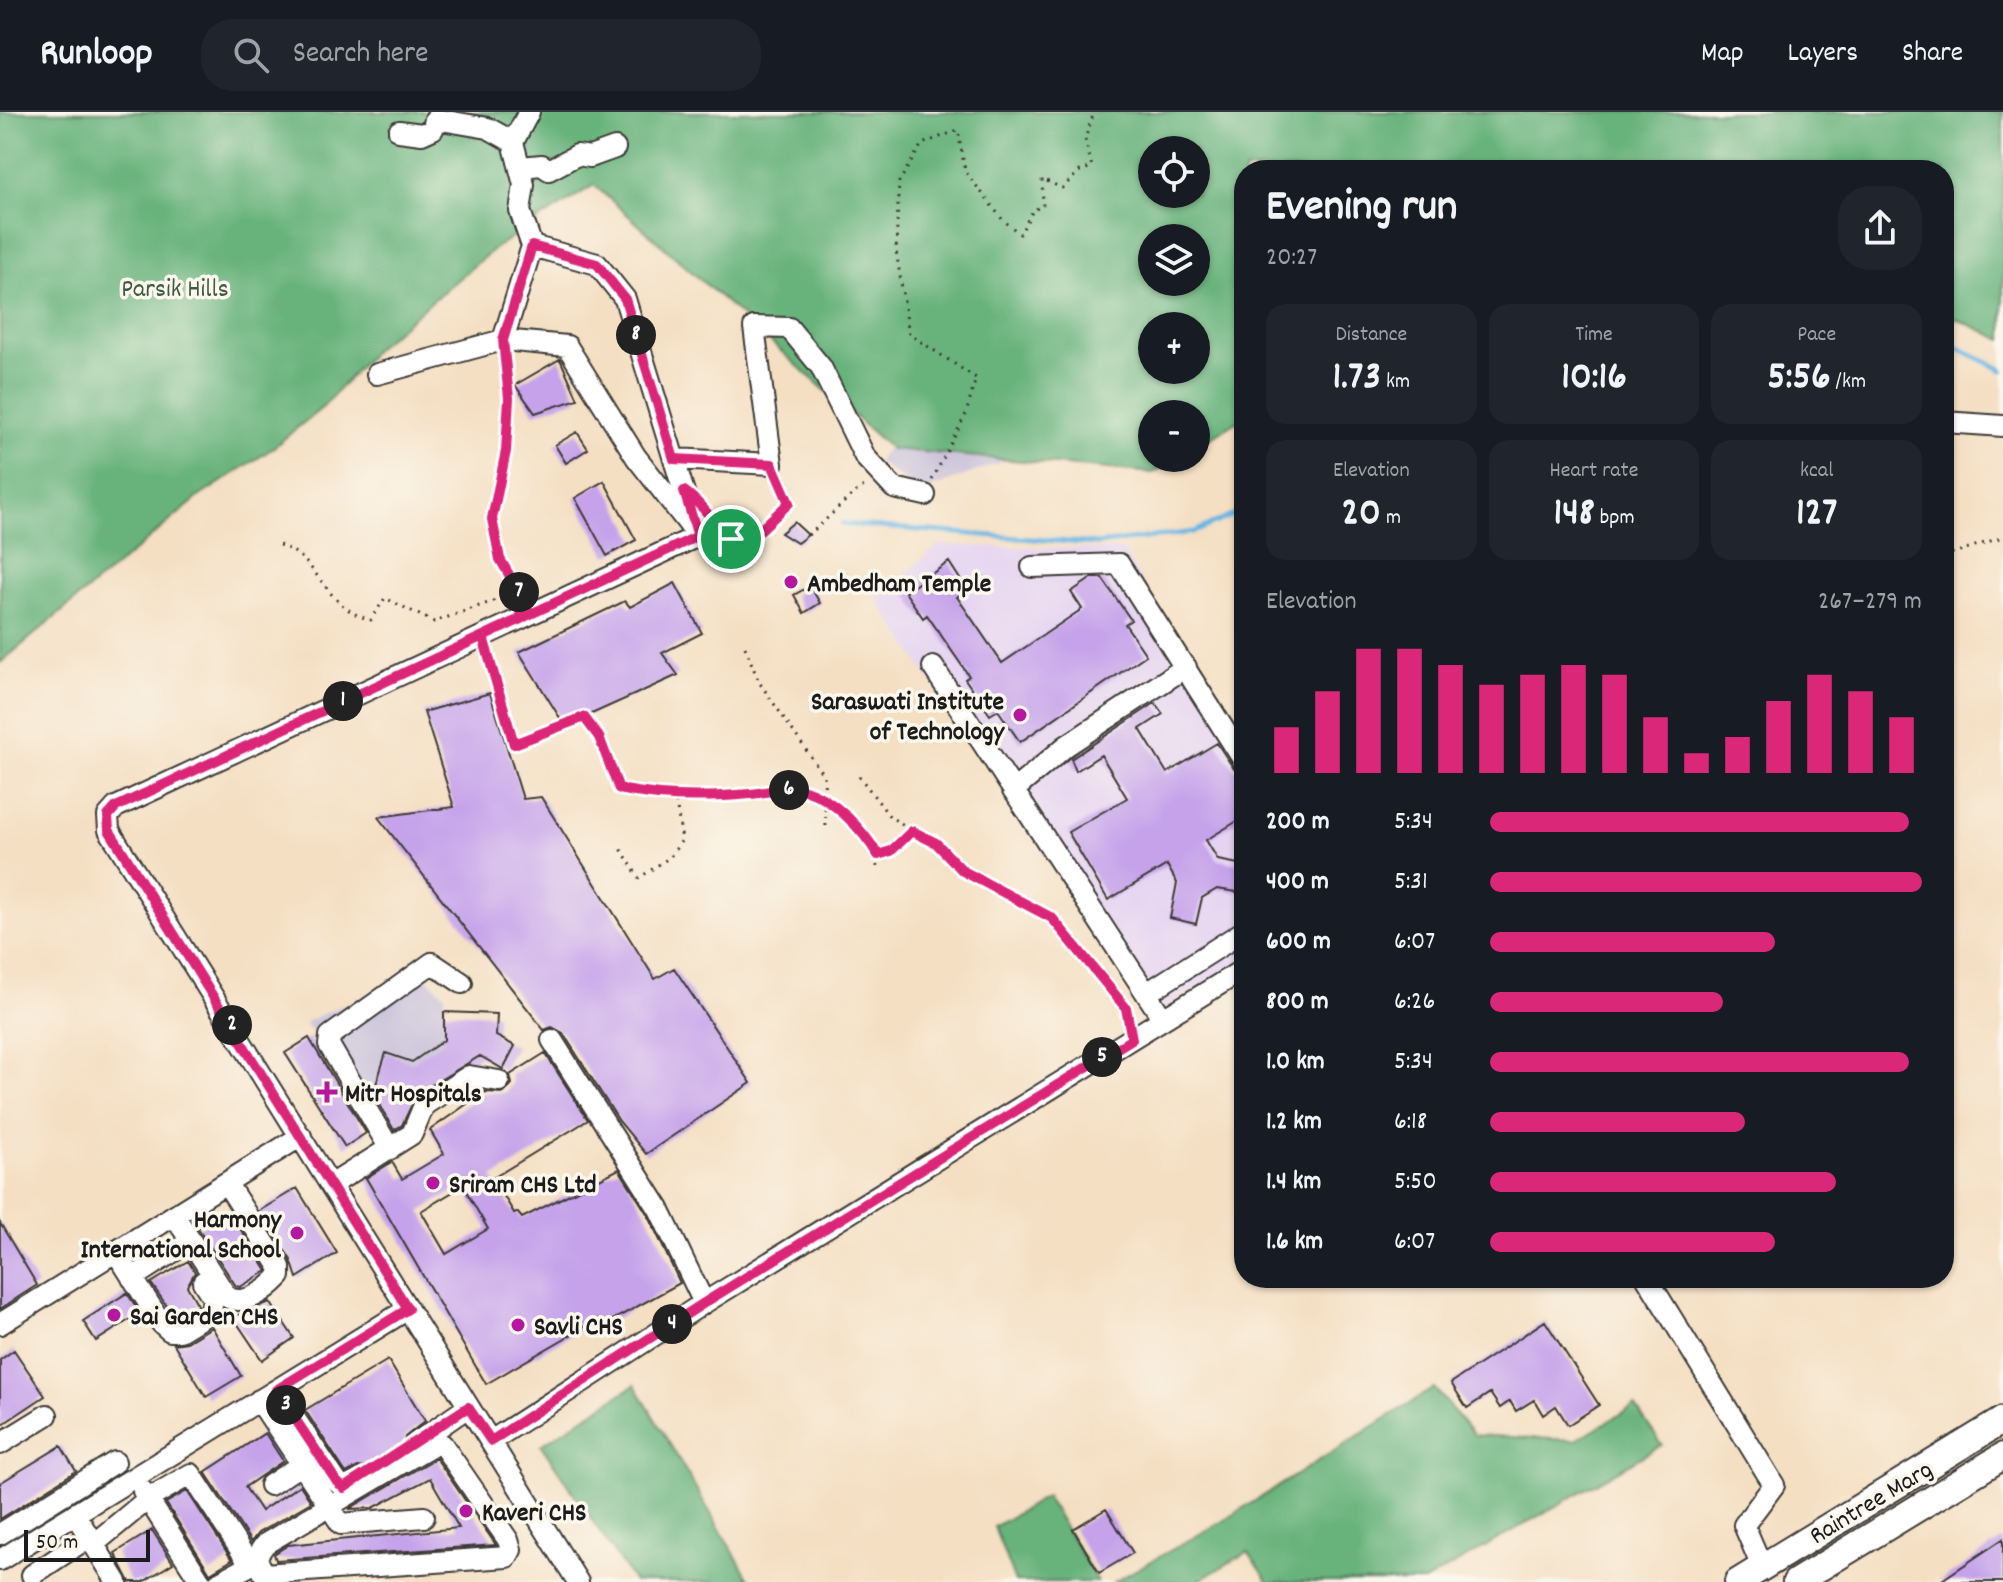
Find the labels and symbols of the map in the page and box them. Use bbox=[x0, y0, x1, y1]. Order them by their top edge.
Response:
park label: Parsik Hills bbox=[121, 272, 229, 309]
pin: 8 bbox=[616, 315, 656, 355]
pin bbox=[697, 505, 765, 573]
place label: Ambedham Temple bbox=[807, 567, 991, 604]
pin: 7 bbox=[499, 572, 539, 612]
marker: Ambedham Temple bbox=[782, 573, 800, 591]
pin: 1 bbox=[323, 681, 363, 721]
place label: Saraswati Institute of Technology bbox=[811, 685, 1005, 752]
marker: Saraswati Institute of Technology bbox=[1011, 706, 1029, 724]
pin: 6 bbox=[769, 770, 809, 810]
pin: 2 bbox=[212, 1005, 252, 1045]
pin: 5 bbox=[1082, 1037, 1122, 1077]
place label: Mitr Hospitals bbox=[345, 1077, 482, 1114]
marker: Mitr Hospitals bbox=[316, 1081, 338, 1103]
place label: Sriram CHS Ltd bbox=[449, 1168, 597, 1205]
marker: Sriram CHS Ltd bbox=[424, 1174, 442, 1192]
place label: Harmony International School bbox=[81, 1203, 282, 1270]
marker: Harmony International School bbox=[288, 1224, 306, 1242]
place label: Sai Garden CHS bbox=[130, 1300, 279, 1337]
pin: 4 bbox=[652, 1304, 692, 1344]
marker: Sai Garden CHS bbox=[105, 1306, 123, 1324]
place label: Savli CHS bbox=[534, 1310, 623, 1347]
marker: Savli CHS bbox=[509, 1316, 527, 1334]
pin: 3 bbox=[266, 1385, 306, 1425]
street label: Raintree Marg bbox=[1803, 1453, 1941, 1555]
place label: Kaveri CHS bbox=[482, 1496, 586, 1533]
marker: Kaveri CHS bbox=[457, 1502, 475, 1520]
scale bar bbox=[24, 1526, 150, 1562]

